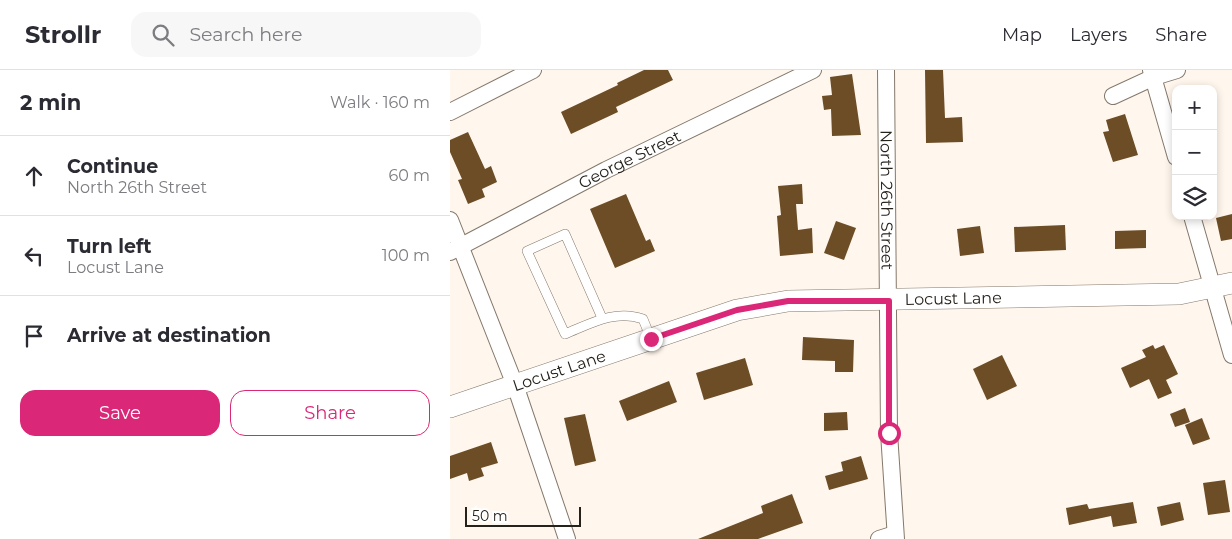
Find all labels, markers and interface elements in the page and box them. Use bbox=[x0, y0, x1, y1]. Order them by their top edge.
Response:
search box bbox=[131, 12, 481, 57]
text: Strollr bbox=[25, 20, 101, 49]
icon: search bbox=[149, 21, 177, 49]
text: Search here bbox=[189, 23, 302, 46]
text: Map bbox=[1002, 24, 1042, 46]
text: Layers bbox=[1070, 24, 1127, 46]
text: Share bbox=[1155, 24, 1207, 46]
map controls bbox=[1172, 85, 1217, 220]
button: + bbox=[1172, 85, 1217, 130]
text: 2 min bbox=[20, 90, 81, 115]
text: Walk · 160 m bbox=[330, 93, 430, 112]
street label: George Street bbox=[575, 126, 684, 192]
street label: North 26th Street bbox=[877, 130, 897, 271]
button: − bbox=[1172, 130, 1217, 175]
text: Continue bbox=[67, 155, 158, 178]
icon: ahead bbox=[20, 162, 48, 190]
text: 60 m bbox=[388, 166, 430, 185]
button: layers bbox=[1172, 175, 1217, 220]
text: North 26th Street bbox=[67, 178, 207, 197]
text: Turn left bbox=[67, 235, 152, 258]
icon: left bbox=[20, 242, 48, 270]
text: 100 m bbox=[382, 246, 430, 265]
text: Locust Lane bbox=[67, 258, 164, 277]
street label: Locust Lane bbox=[905, 288, 1002, 308]
icon: arrive bbox=[20, 322, 48, 350]
text: Arrive at destination bbox=[67, 324, 271, 347]
route end bbox=[640, 328, 663, 351]
street label: Locust Lane bbox=[510, 346, 608, 395]
button: Save bbox=[20, 390, 220, 436]
button: Share bbox=[230, 390, 430, 436]
route start bbox=[878, 422, 901, 445]
scale bar bbox=[465, 504, 581, 527]
text: 50 m bbox=[472, 507, 508, 525]

